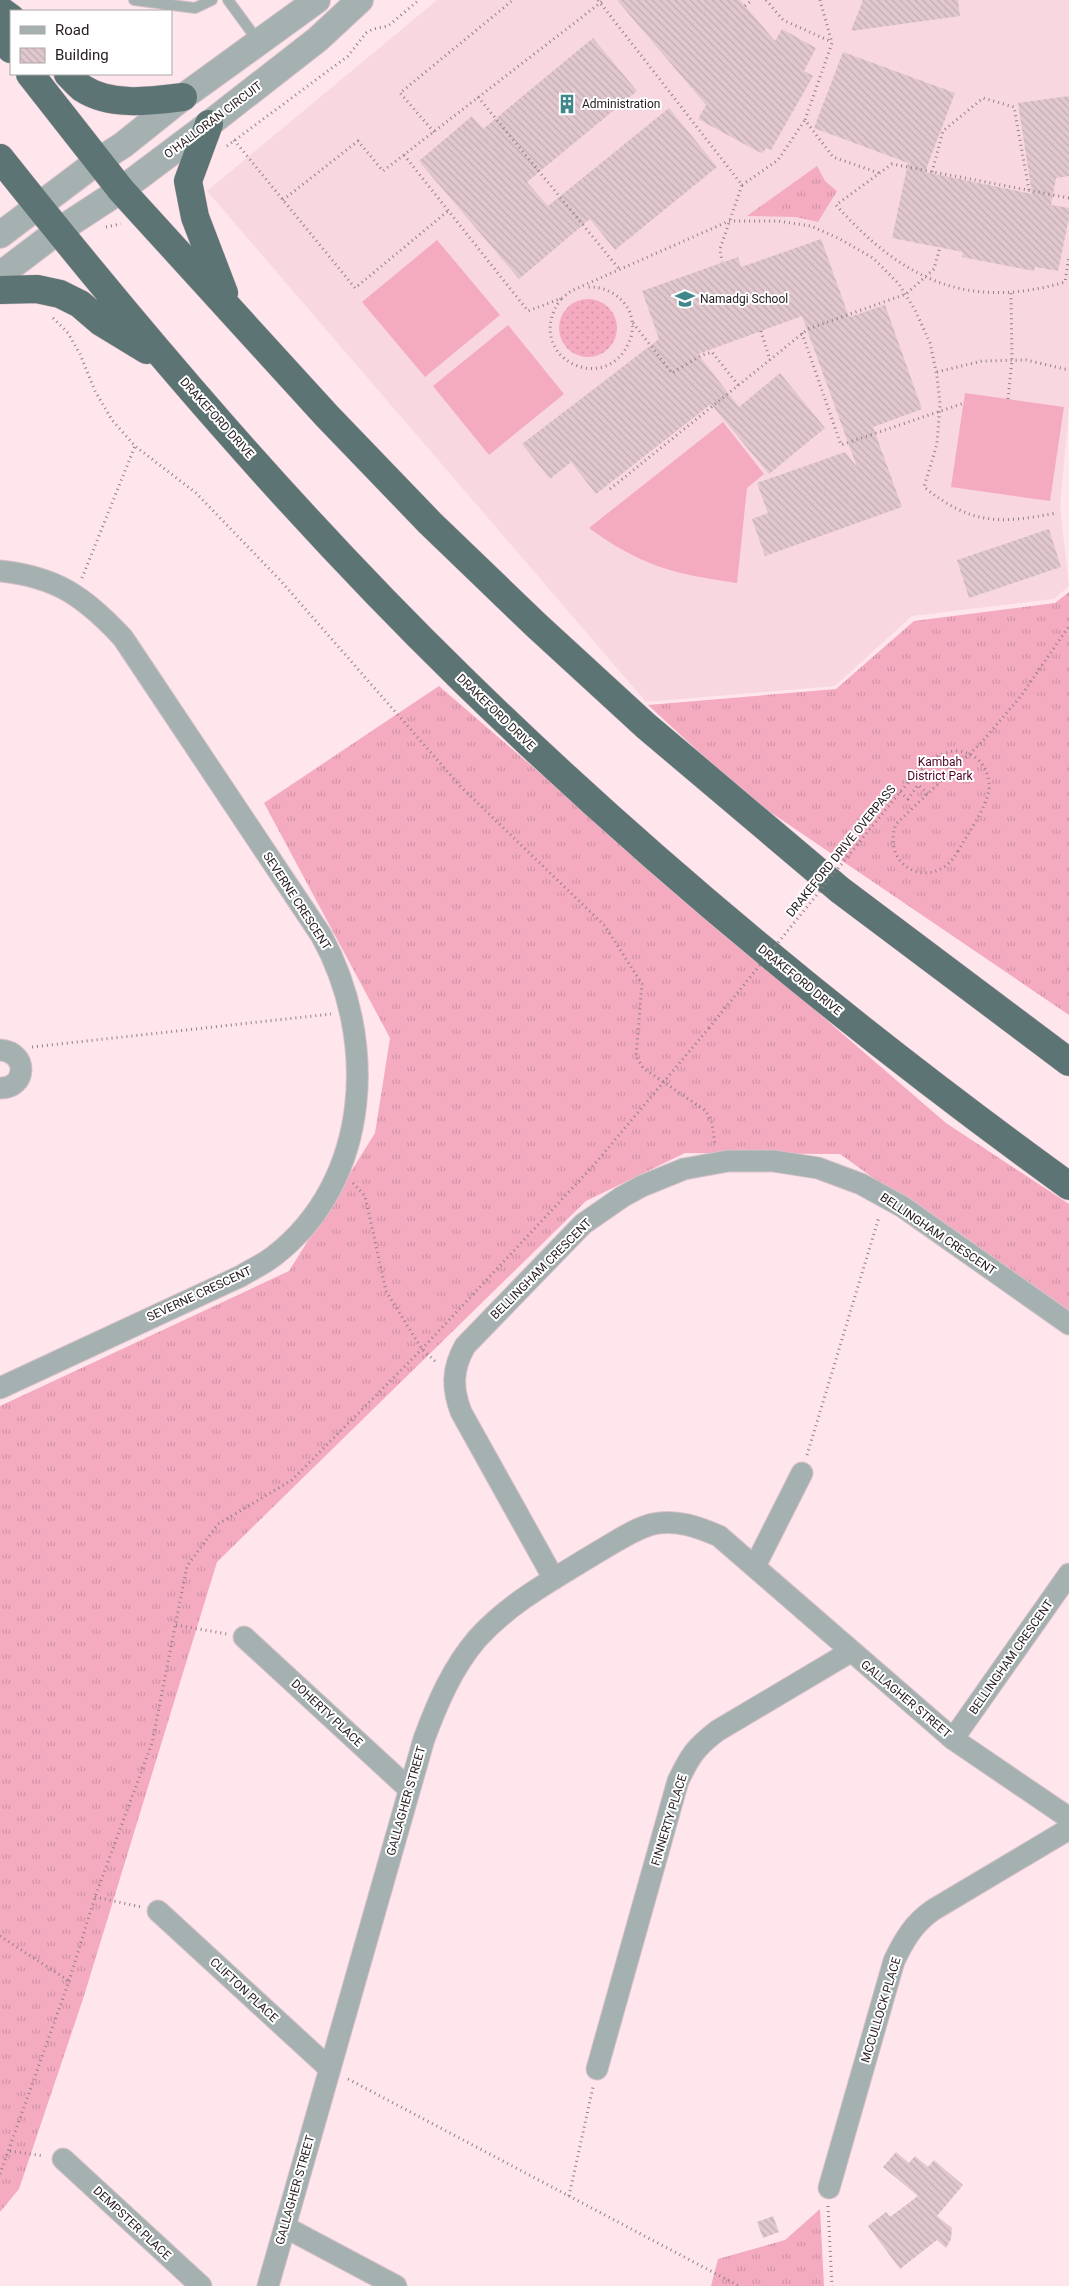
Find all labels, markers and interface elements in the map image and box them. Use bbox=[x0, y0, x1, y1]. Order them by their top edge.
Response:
legend bbox=[10, 10, 172, 75]
text: Road bbox=[55, 21, 89, 39]
text: Building bbox=[55, 46, 109, 64]
street label: O'HALLORAN CIRCUIT bbox=[161, 79, 265, 161]
building icon: Administration bbox=[556, 93, 578, 115]
place label: Administration bbox=[582, 97, 660, 111]
school or university icon: Namadgi School bbox=[674, 288, 696, 310]
place label: Namadgi School bbox=[700, 292, 788, 306]
street label: DRAKEFORD DRIVE bbox=[177, 375, 257, 461]
street label: DRAKEFORD DRIVE bbox=[454, 671, 538, 753]
park label: Kambah District Park bbox=[907, 755, 974, 783]
street label: DRAKEFORD DRIVE OVERPASS bbox=[784, 782, 898, 920]
street label: SEVERNE CRESCENT bbox=[260, 850, 334, 952]
street label: DRAKEFORD DRIVE bbox=[755, 942, 845, 1018]
street label: BELLINGHAM CRESCENT bbox=[878, 1190, 998, 1278]
street label: BELLINGHAM CRESCENT bbox=[488, 1216, 594, 1322]
street label: SEVERNE CRESCENT bbox=[145, 1264, 253, 1324]
street label: BELLINGHAM CRESCENT bbox=[966, 1597, 1056, 1717]
street label: GALLAGHER STREET bbox=[858, 1657, 954, 1741]
street label: DOHERTY PLACE bbox=[288, 1676, 366, 1750]
street label: GALLAGHER STREET bbox=[384, 1745, 428, 1857]
street label: FINNERTY PLACE bbox=[648, 1772, 690, 1867]
street label: CLIFTON PLACE bbox=[207, 1955, 281, 2025]
street label: MCCULLOCK PLACE bbox=[858, 1955, 904, 2064]
street label: GALLAGHER STREET bbox=[273, 2134, 317, 2246]
street label: DEMPSTER PLACE bbox=[90, 2184, 174, 2263]

